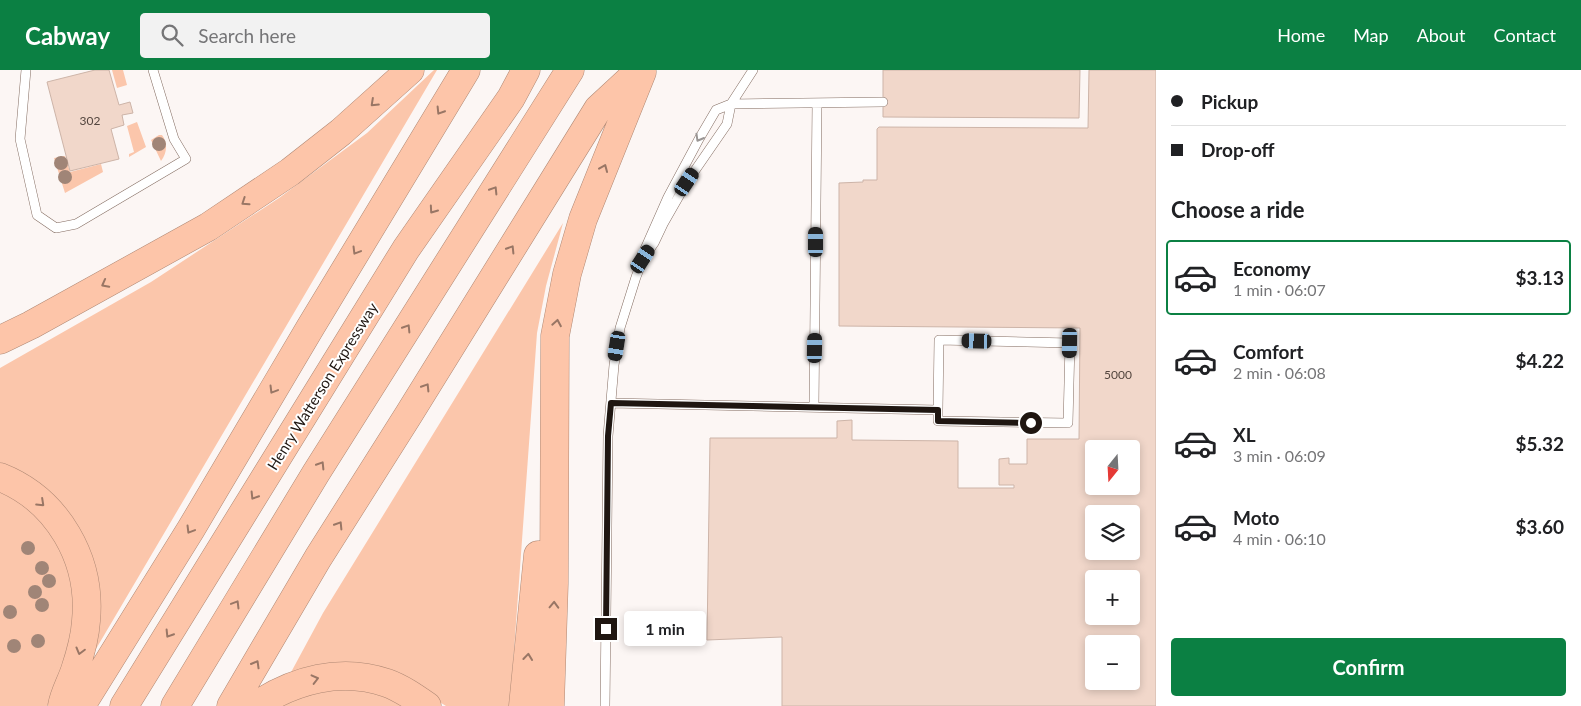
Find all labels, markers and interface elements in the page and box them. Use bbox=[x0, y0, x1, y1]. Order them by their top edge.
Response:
search box bbox=[140, 13, 490, 58]
text: Cabway bbox=[25, 21, 110, 50]
icon: search bbox=[158, 21, 186, 49]
text: Search here bbox=[198, 24, 296, 47]
text: Home bbox=[1277, 24, 1325, 46]
text: Map bbox=[1353, 24, 1389, 46]
text: About bbox=[1417, 24, 1466, 46]
text: Contact bbox=[1494, 24, 1556, 46]
text: Pickup bbox=[1201, 90, 1258, 113]
one-way arrow bbox=[371, 97, 380, 106]
one-way arrow bbox=[437, 106, 447, 115]
house number: 302 bbox=[80, 113, 100, 128]
one-way arrow bbox=[695, 133, 705, 142]
text: Drop-off bbox=[1201, 138, 1275, 161]
one-way arrow bbox=[597, 164, 608, 173]
car bbox=[672, 165, 701, 199]
one-way arrow bbox=[488, 187, 498, 196]
one-way arrow bbox=[241, 195, 250, 205]
text: Choose a ride bbox=[1171, 196, 1305, 223]
one-way arrow bbox=[430, 204, 439, 214]
car bbox=[808, 227, 823, 257]
car bbox=[628, 242, 657, 276]
one-way arrow bbox=[353, 245, 363, 254]
one-way arrow bbox=[505, 245, 515, 254]
icon: car bbox=[1173, 255, 1218, 300]
text: Economy bbox=[1233, 257, 1311, 280]
text: $3.13 bbox=[1515, 266, 1564, 289]
one-way arrow bbox=[102, 278, 111, 288]
text: 1 min · 06:07 bbox=[1233, 280, 1326, 299]
street label: Henry Watterson Expressway bbox=[263, 299, 381, 473]
one-way arrow bbox=[551, 319, 562, 327]
one-way arrow bbox=[401, 324, 411, 333]
car bbox=[1062, 328, 1077, 358]
car bbox=[607, 330, 626, 362]
car bbox=[807, 333, 822, 363]
car bbox=[961, 333, 992, 349]
icon: car bbox=[1173, 338, 1218, 383]
text: Comfort bbox=[1233, 340, 1304, 363]
text: $4.22 bbox=[1515, 349, 1564, 372]
text: 2 min · 06:08 bbox=[1233, 363, 1326, 382]
house number: 5000 bbox=[1104, 367, 1132, 382]
one-way arrow bbox=[419, 384, 429, 393]
one-way arrow bbox=[269, 385, 279, 394]
route start bbox=[1020, 412, 1042, 434]
icon: car bbox=[1173, 421, 1218, 466]
text: XL bbox=[1233, 423, 1256, 446]
text: $5.32 bbox=[1515, 432, 1564, 455]
north arrow bbox=[1085, 440, 1140, 495]
map controls bbox=[1085, 440, 1140, 690]
text: 3 min · 06:09 bbox=[1233, 446, 1326, 465]
one-way arrow bbox=[314, 462, 324, 471]
one-way arrow bbox=[251, 490, 260, 499]
one-way arrow bbox=[35, 497, 44, 506]
icon: car bbox=[1173, 504, 1218, 549]
button: layers bbox=[1085, 505, 1140, 560]
text: Moto bbox=[1233, 506, 1279, 529]
text: $3.60 bbox=[1515, 515, 1564, 538]
one-way arrow bbox=[333, 521, 342, 530]
one-way arrow bbox=[187, 524, 197, 533]
text: 4 min · 06:10 bbox=[1233, 529, 1326, 548]
button: + bbox=[1085, 570, 1140, 625]
one-way arrow bbox=[230, 601, 240, 610]
one-way arrow bbox=[548, 601, 559, 609]
callout: 1 min bbox=[624, 612, 706, 646]
route end bbox=[595, 618, 617, 640]
text: 1 min bbox=[645, 619, 685, 638]
one-way arrow bbox=[165, 629, 175, 638]
button: − bbox=[1085, 635, 1140, 690]
button: Confirm bbox=[1171, 638, 1566, 696]
one-way arrow bbox=[75, 647, 86, 656]
one-way arrow bbox=[522, 653, 533, 661]
one-way arrow bbox=[249, 660, 259, 669]
one-way arrow bbox=[311, 674, 320, 685]

